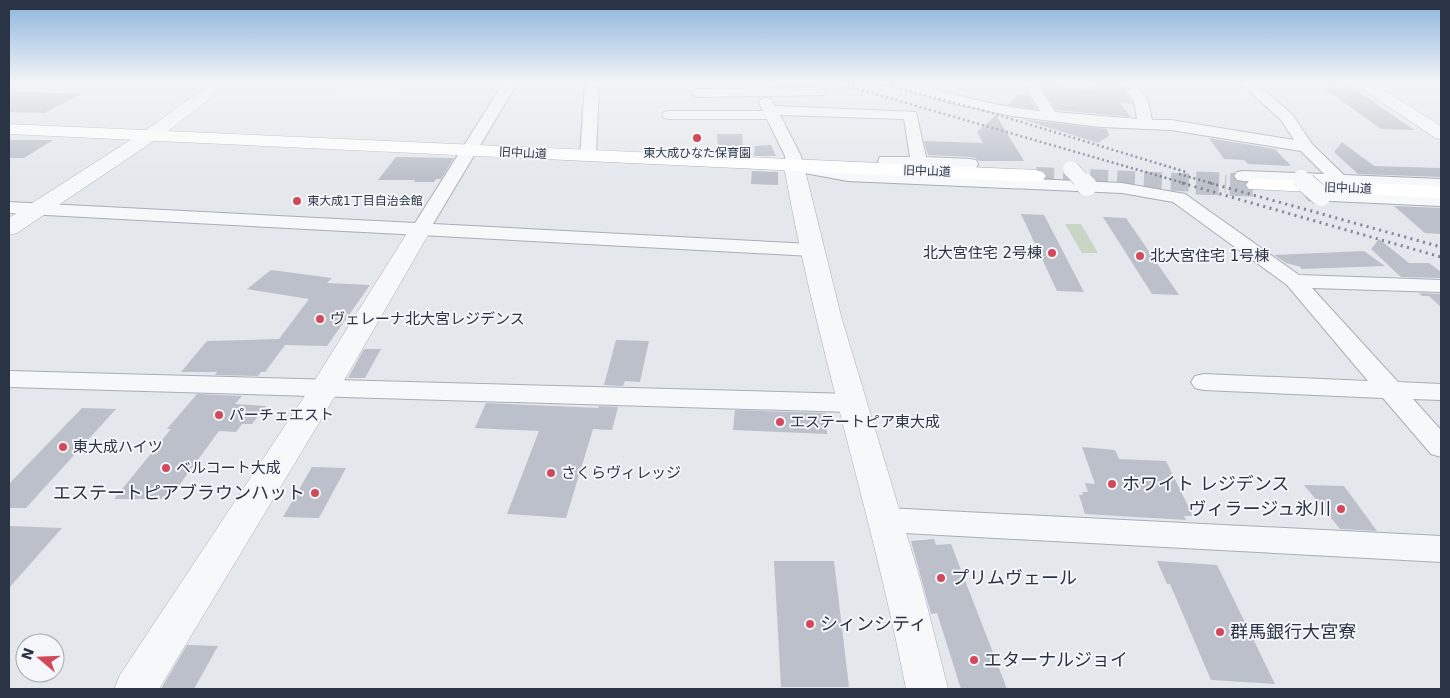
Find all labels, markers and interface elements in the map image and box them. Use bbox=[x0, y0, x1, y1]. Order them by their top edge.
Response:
marker: 東大成ひなた保育園 bbox=[691, 132, 703, 144]
street label: 旧中山道 bbox=[499, 145, 547, 161]
place label: 東大成ひなた保育園 bbox=[643, 146, 751, 160]
street label: 旧中山道 bbox=[903, 163, 951, 179]
street label: 旧中山道 bbox=[1324, 180, 1372, 196]
place label: 東大成1丁目自治会館 bbox=[307, 194, 423, 208]
marker: 東大成1丁目自治会館 bbox=[291, 195, 303, 207]
place label: 北大宮住宅 2号棟 bbox=[923, 244, 1042, 262]
marker: 北大宮住宅 2号棟 bbox=[1046, 247, 1058, 259]
place label: 北大宮住宅 1号棟 bbox=[1150, 247, 1269, 265]
marker: 北大宮住宅 1号棟 bbox=[1134, 250, 1146, 262]
place label: ヴェレーナ北大宮レジデンス bbox=[330, 310, 525, 328]
marker: ヴェレーナ北大宮レジデンス bbox=[314, 313, 326, 325]
place label: パーチェエスト bbox=[229, 406, 334, 424]
marker: パーチェエスト bbox=[213, 409, 225, 421]
place label: エステートピア東大成 bbox=[790, 413, 940, 431]
marker: エステートピア東大成 bbox=[774, 416, 786, 428]
place label: 東大成ハイツ bbox=[73, 438, 163, 456]
marker: 東大成ハイツ bbox=[57, 441, 69, 453]
place label: ベルコート大成 bbox=[176, 459, 281, 477]
marker: ベルコート大成 bbox=[160, 462, 172, 474]
place label: さくらヴィレッジ bbox=[561, 464, 681, 482]
marker: さくらヴィレッジ bbox=[545, 467, 557, 479]
place label: ホワイト レジデンス bbox=[1122, 473, 1289, 494]
marker: ホワイト レジデンス bbox=[1106, 478, 1118, 490]
place label: エステートピアブラウンハット bbox=[53, 482, 305, 503]
marker: エステートピアブラウンハット bbox=[309, 487, 321, 499]
place label: ヴィラージュ氷川 bbox=[1189, 498, 1331, 519]
marker: ヴィラージュ氷川 bbox=[1335, 503, 1347, 515]
place label: プリムヴェール bbox=[951, 567, 1077, 588]
marker: プリムヴェール bbox=[935, 572, 947, 584]
place label: シィンシティ bbox=[820, 613, 927, 634]
marker: シィンシティ bbox=[804, 618, 816, 630]
place label: 群馬銀行大宮寮 bbox=[1230, 621, 1356, 642]
marker: 群馬銀行大宮寮 bbox=[1214, 626, 1226, 638]
north arrow bbox=[15, 633, 65, 683]
text: N bbox=[18, 646, 37, 662]
place label: エターナルジョイ bbox=[984, 649, 1128, 670]
marker: エターナルジョイ bbox=[968, 654, 980, 666]

